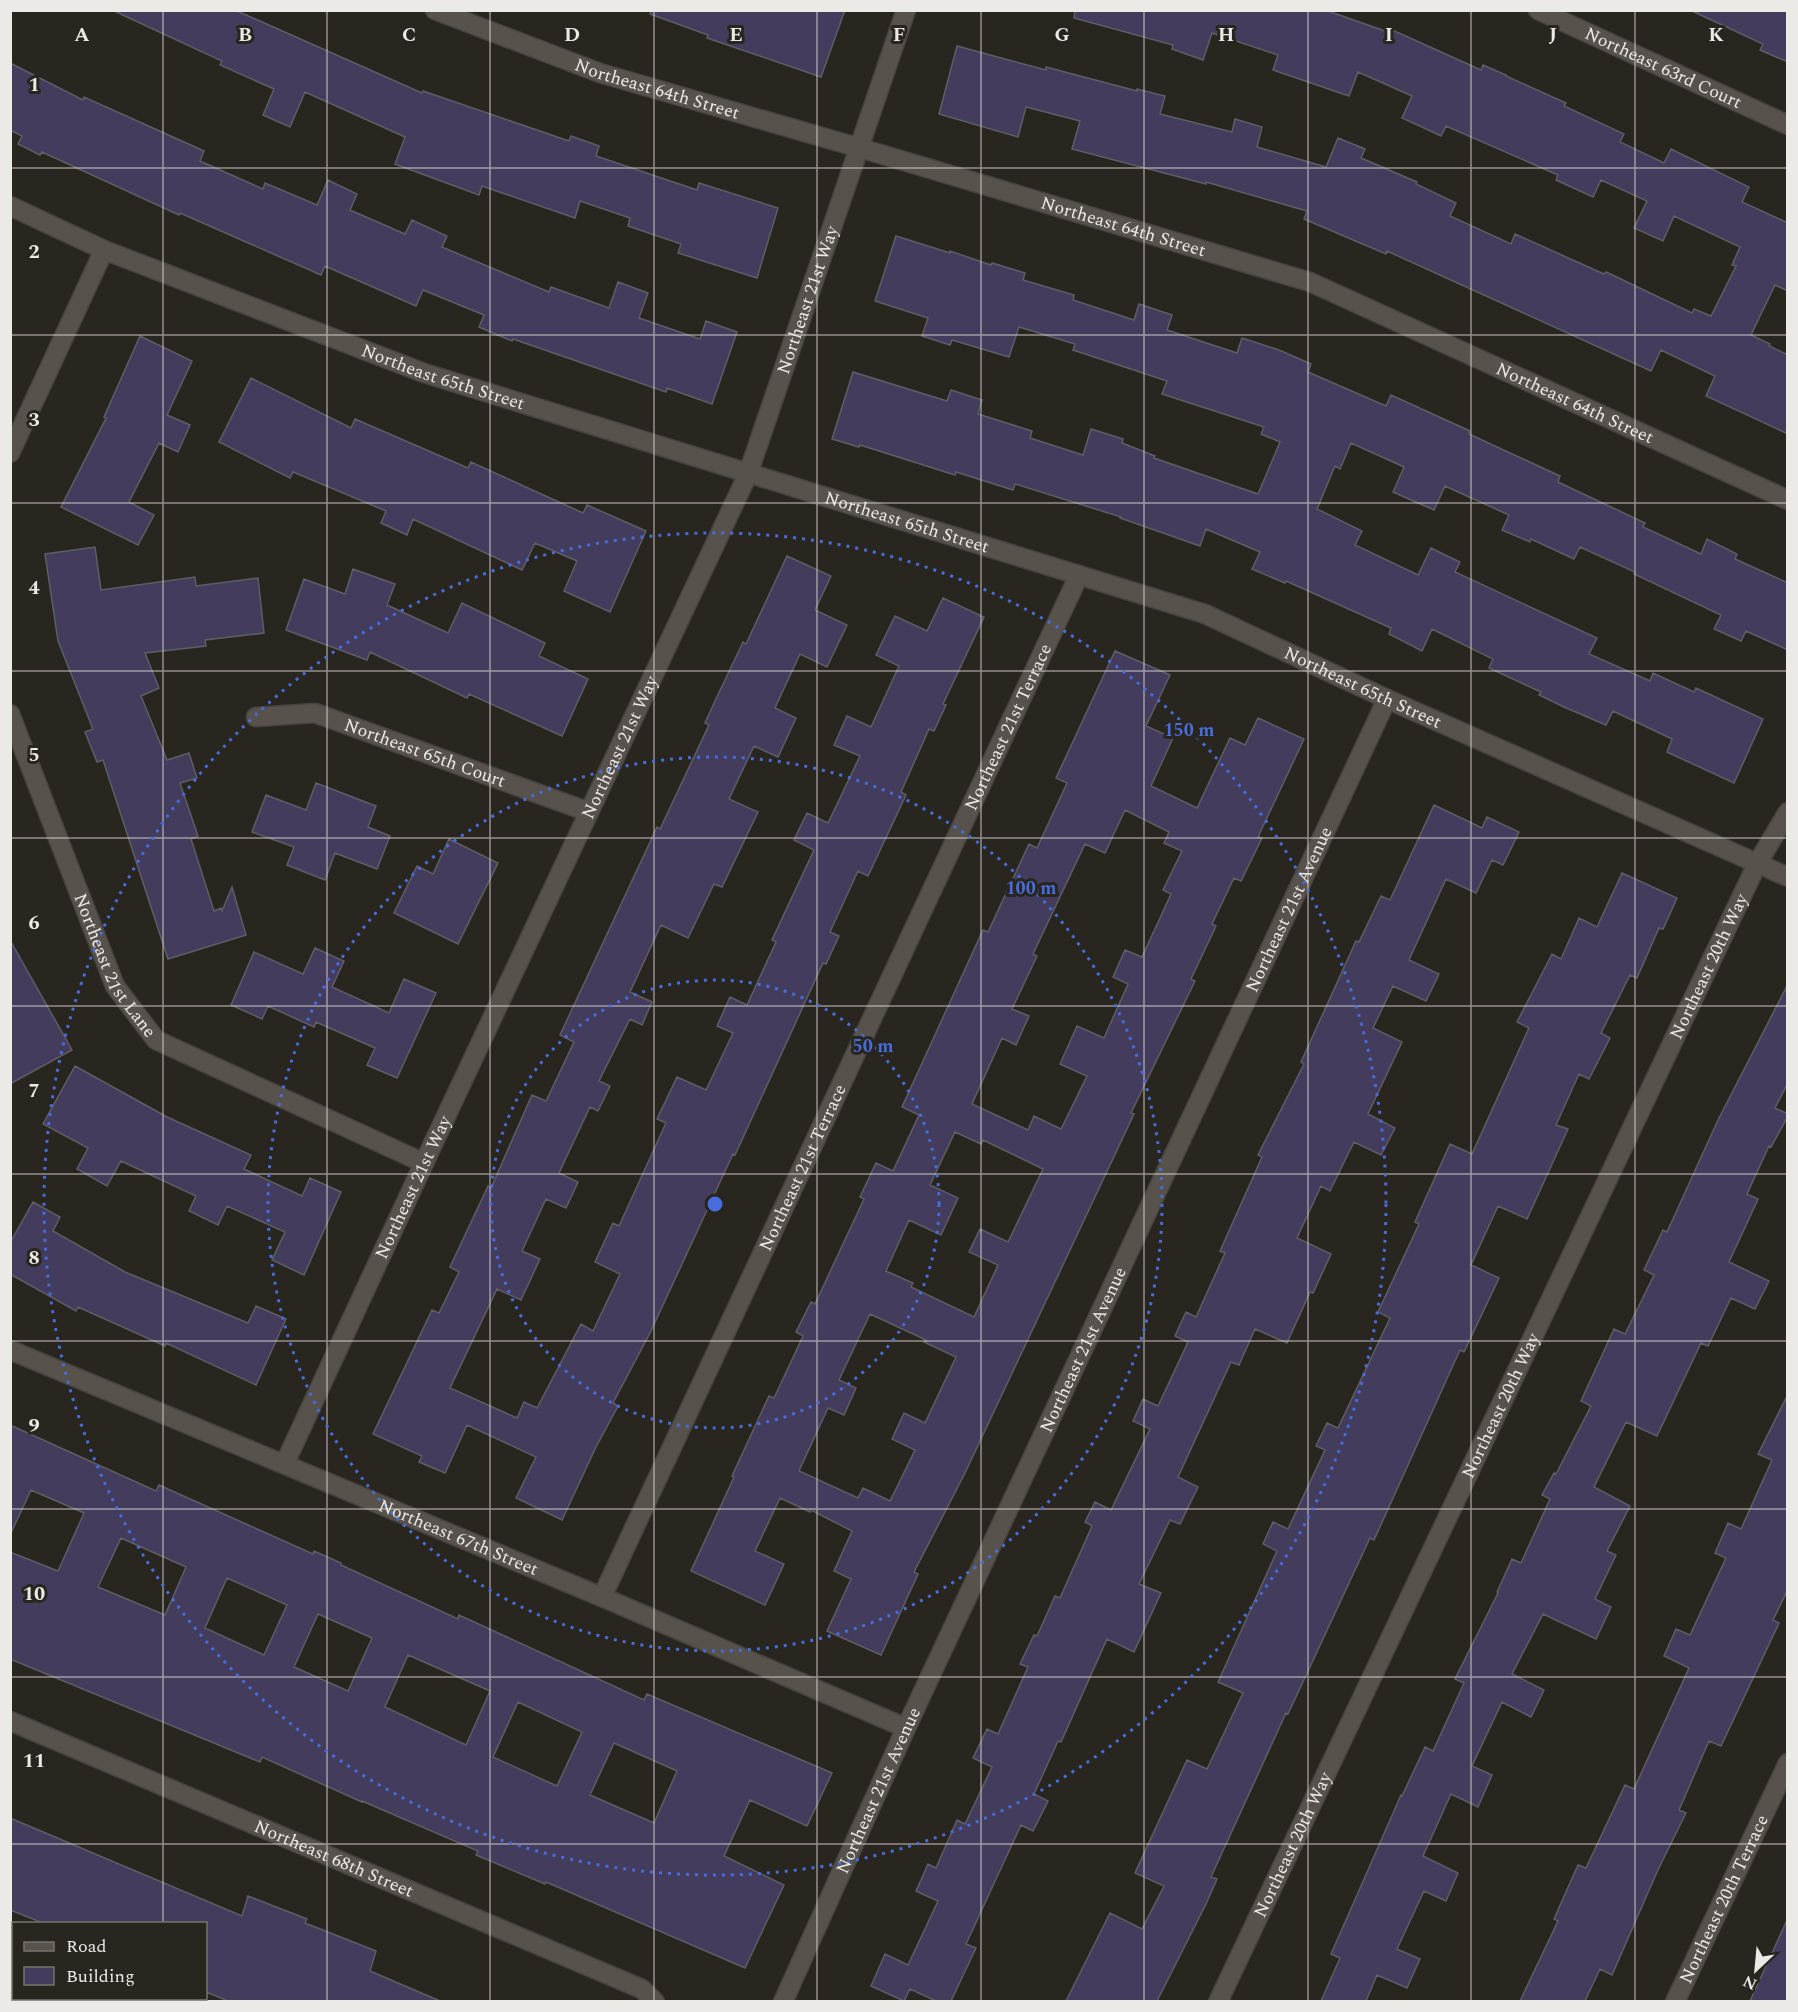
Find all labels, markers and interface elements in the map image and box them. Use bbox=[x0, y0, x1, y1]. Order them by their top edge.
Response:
text: A bbox=[74, 20, 90, 50]
text: B bbox=[238, 20, 252, 50]
text: C bbox=[402, 20, 416, 50]
text: D bbox=[564, 20, 580, 50]
text: E bbox=[729, 20, 743, 50]
text: F bbox=[893, 20, 905, 50]
text: G bbox=[1054, 20, 1070, 50]
text: H bbox=[1218, 20, 1234, 50]
text: I bbox=[1385, 20, 1393, 50]
text: J bbox=[1549, 20, 1557, 50]
street label: Northeast 63rd Court bbox=[1580, 20, 1746, 116]
text: K bbox=[1708, 20, 1724, 50]
street label: Northeast 64th Street bbox=[571, 52, 743, 127]
text: 1 bbox=[28, 70, 40, 100]
street label: Northeast 64th Street bbox=[1037, 190, 1209, 264]
street label: Northeast 21st Way bbox=[770, 221, 846, 378]
text: 2 bbox=[28, 237, 40, 267]
street label: Northeast 65th Street bbox=[357, 337, 528, 417]
street label: Northeast 64th Street bbox=[1491, 356, 1658, 451]
text: 3 bbox=[28, 405, 40, 435]
street label: Northeast 65th Street bbox=[821, 484, 992, 561]
text: 4 bbox=[28, 573, 40, 603]
street label: Northeast 21st Terrace bbox=[958, 639, 1059, 815]
street label: Northeast 65th Street bbox=[1279, 640, 1446, 736]
street label: Northeast 21st Way bbox=[575, 670, 666, 824]
street label: Northeast 65th Court bbox=[340, 712, 509, 795]
text: 150 m bbox=[1163, 717, 1215, 744]
text: 5 bbox=[28, 740, 40, 770]
street label: Northeast 21st Avenue bbox=[1239, 822, 1340, 997]
text: 100 m bbox=[1005, 875, 1057, 902]
street label: Northeast 20th Way bbox=[1663, 888, 1756, 1044]
street label: Northeast 21st Lane bbox=[66, 889, 163, 1043]
text: 6 bbox=[28, 908, 40, 938]
text: 50 m bbox=[853, 1033, 893, 1060]
text: 7 bbox=[28, 1076, 40, 1106]
street label: Northeast 21st Terrace bbox=[752, 1080, 854, 1256]
street label: Northeast 21st Way bbox=[368, 1110, 459, 1264]
centre of rings bbox=[705, 1194, 725, 1214]
text: 8 bbox=[28, 1243, 40, 1273]
street label: Northeast 21st Avenue bbox=[1033, 1263, 1134, 1437]
street label: Northeast 20th Way bbox=[1455, 1327, 1548, 1483]
text: 9 bbox=[28, 1411, 40, 1441]
street label: Northeast 67th Street bbox=[374, 1492, 542, 1583]
text: 10 bbox=[23, 1579, 45, 1609]
street label: Northeast 21st Avenue bbox=[829, 1703, 928, 1878]
text: 11 bbox=[23, 1746, 45, 1776]
street label: Northeast 20th Way bbox=[1247, 1766, 1340, 1922]
street label: Northeast 20th Terrace bbox=[1675, 1810, 1773, 1986]
street label: Northeast 68th Street bbox=[250, 1813, 418, 1905]
legend bbox=[12, 1922, 207, 2000]
text: Road bbox=[66, 1933, 107, 1960]
north arrow bbox=[1726, 1940, 1786, 2000]
text: Building bbox=[66, 1963, 135, 1990]

